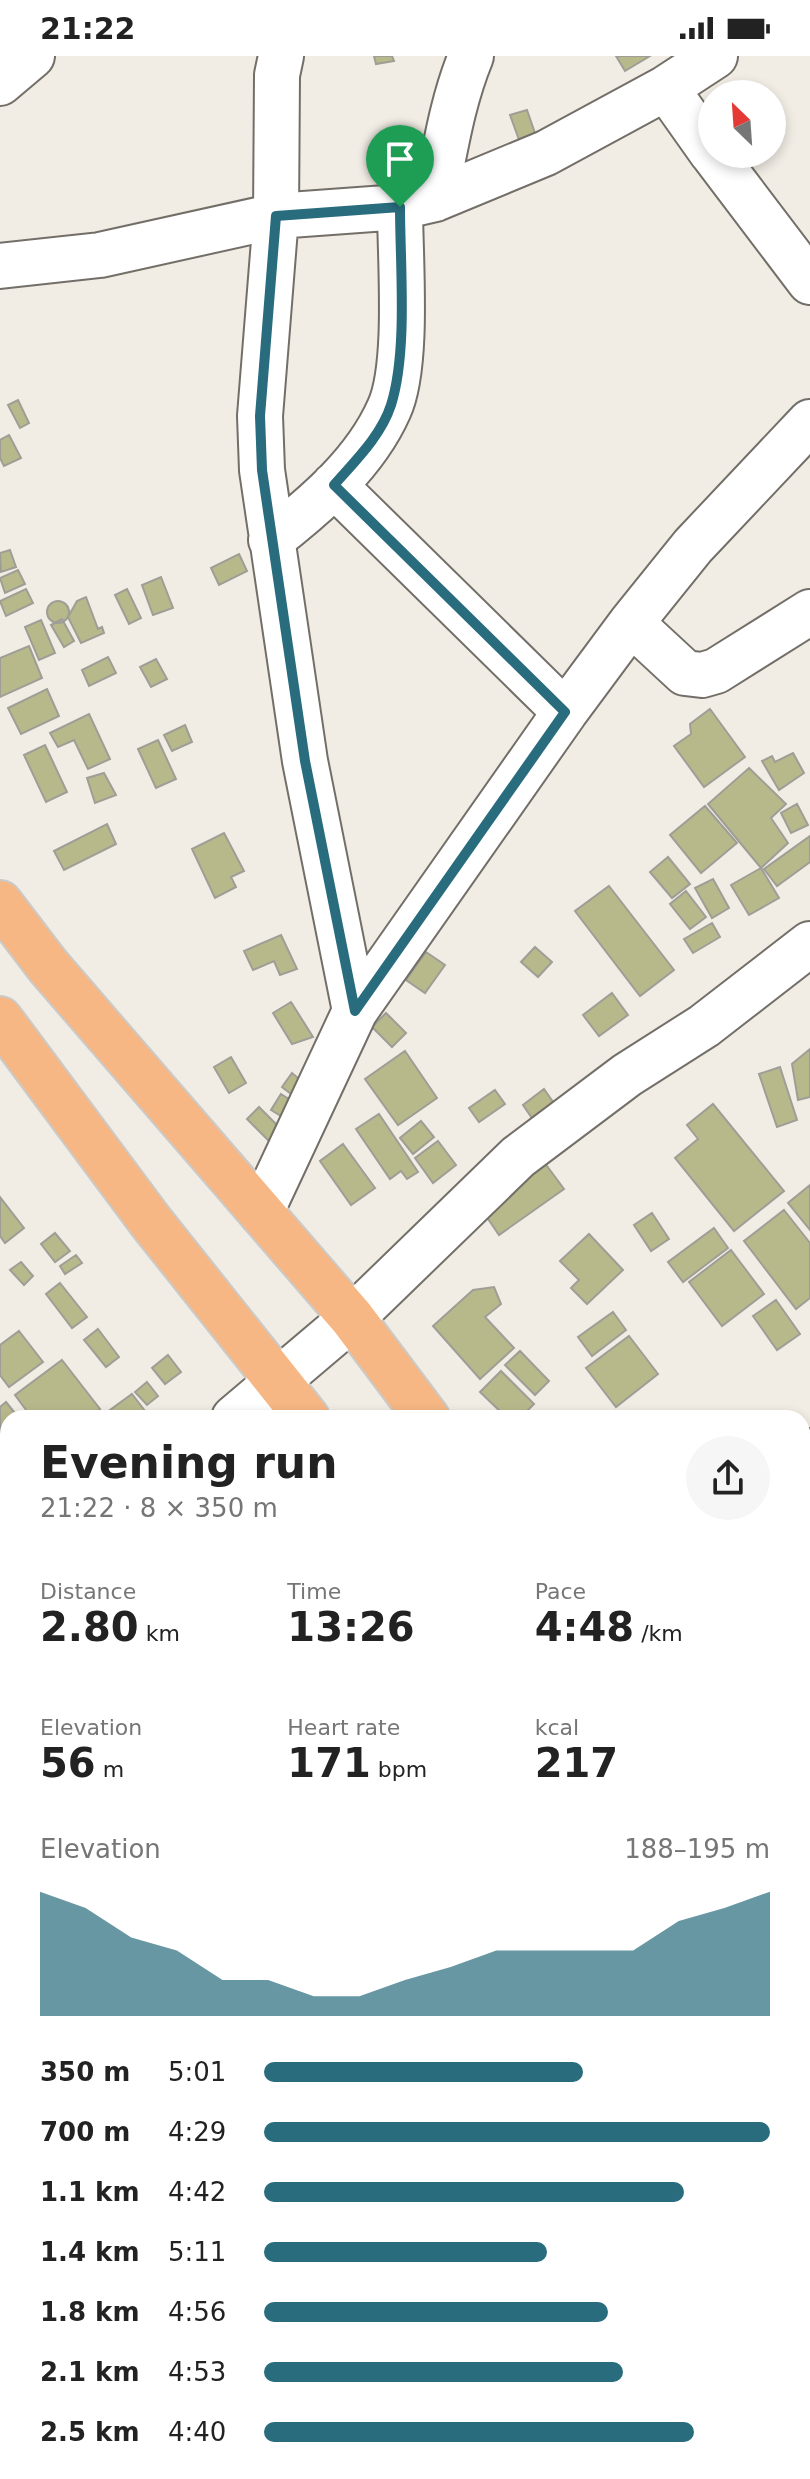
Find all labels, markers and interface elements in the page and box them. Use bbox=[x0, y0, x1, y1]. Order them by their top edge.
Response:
text: 21:22 bbox=[40, 11, 136, 46]
north arrow bbox=[698, 80, 786, 168]
map controls bbox=[698, 80, 786, 168]
pin bbox=[366, 125, 434, 207]
icon: arrive bbox=[378, 137, 422, 181]
button: share bbox=[686, 1436, 770, 1520]
text: Evening run bbox=[40, 1437, 337, 1488]
text: 21:22 · 8 × 350 m bbox=[40, 1493, 278, 1523]
text: Distance bbox=[40, 1579, 136, 1604]
text: Time bbox=[287, 1579, 341, 1604]
text: Pace bbox=[535, 1579, 586, 1604]
text: 2.80 bbox=[40, 1604, 139, 1650]
text: 13:26 bbox=[287, 1604, 415, 1650]
text: 4:48 bbox=[535, 1604, 634, 1650]
text: km bbox=[139, 1621, 180, 1646]
text: /km bbox=[634, 1621, 683, 1646]
text: Elevation bbox=[40, 1715, 142, 1740]
text: Heart rate bbox=[287, 1715, 400, 1740]
text: kcal bbox=[535, 1715, 579, 1740]
text: 56 bbox=[40, 1740, 96, 1786]
text: 171 bbox=[287, 1740, 371, 1786]
text: 217 bbox=[535, 1740, 618, 1786]
text: m bbox=[96, 1757, 124, 1782]
text: bpm bbox=[371, 1757, 427, 1782]
text: Elevation bbox=[40, 1834, 161, 1864]
text: 188–195 m bbox=[624, 1834, 770, 1864]
text: 350 m bbox=[40, 2057, 130, 2087]
text: 5:01 bbox=[168, 2057, 226, 2087]
text: 700 m bbox=[40, 2117, 130, 2147]
text: 4:29 bbox=[168, 2117, 226, 2147]
text: 1.1 km bbox=[40, 2177, 140, 2207]
text: 4:42 bbox=[168, 2177, 226, 2207]
text: 1.4 km bbox=[40, 2237, 140, 2267]
text: 5:11 bbox=[168, 2237, 226, 2267]
text: 1.8 km bbox=[40, 2297, 140, 2327]
text: 4:56 bbox=[168, 2297, 226, 2327]
text: 2.1 km bbox=[40, 2357, 140, 2387]
text: 4:53 bbox=[168, 2357, 226, 2387]
text: 2.5 km bbox=[40, 2417, 140, 2447]
text: 4:40 bbox=[168, 2417, 226, 2447]

